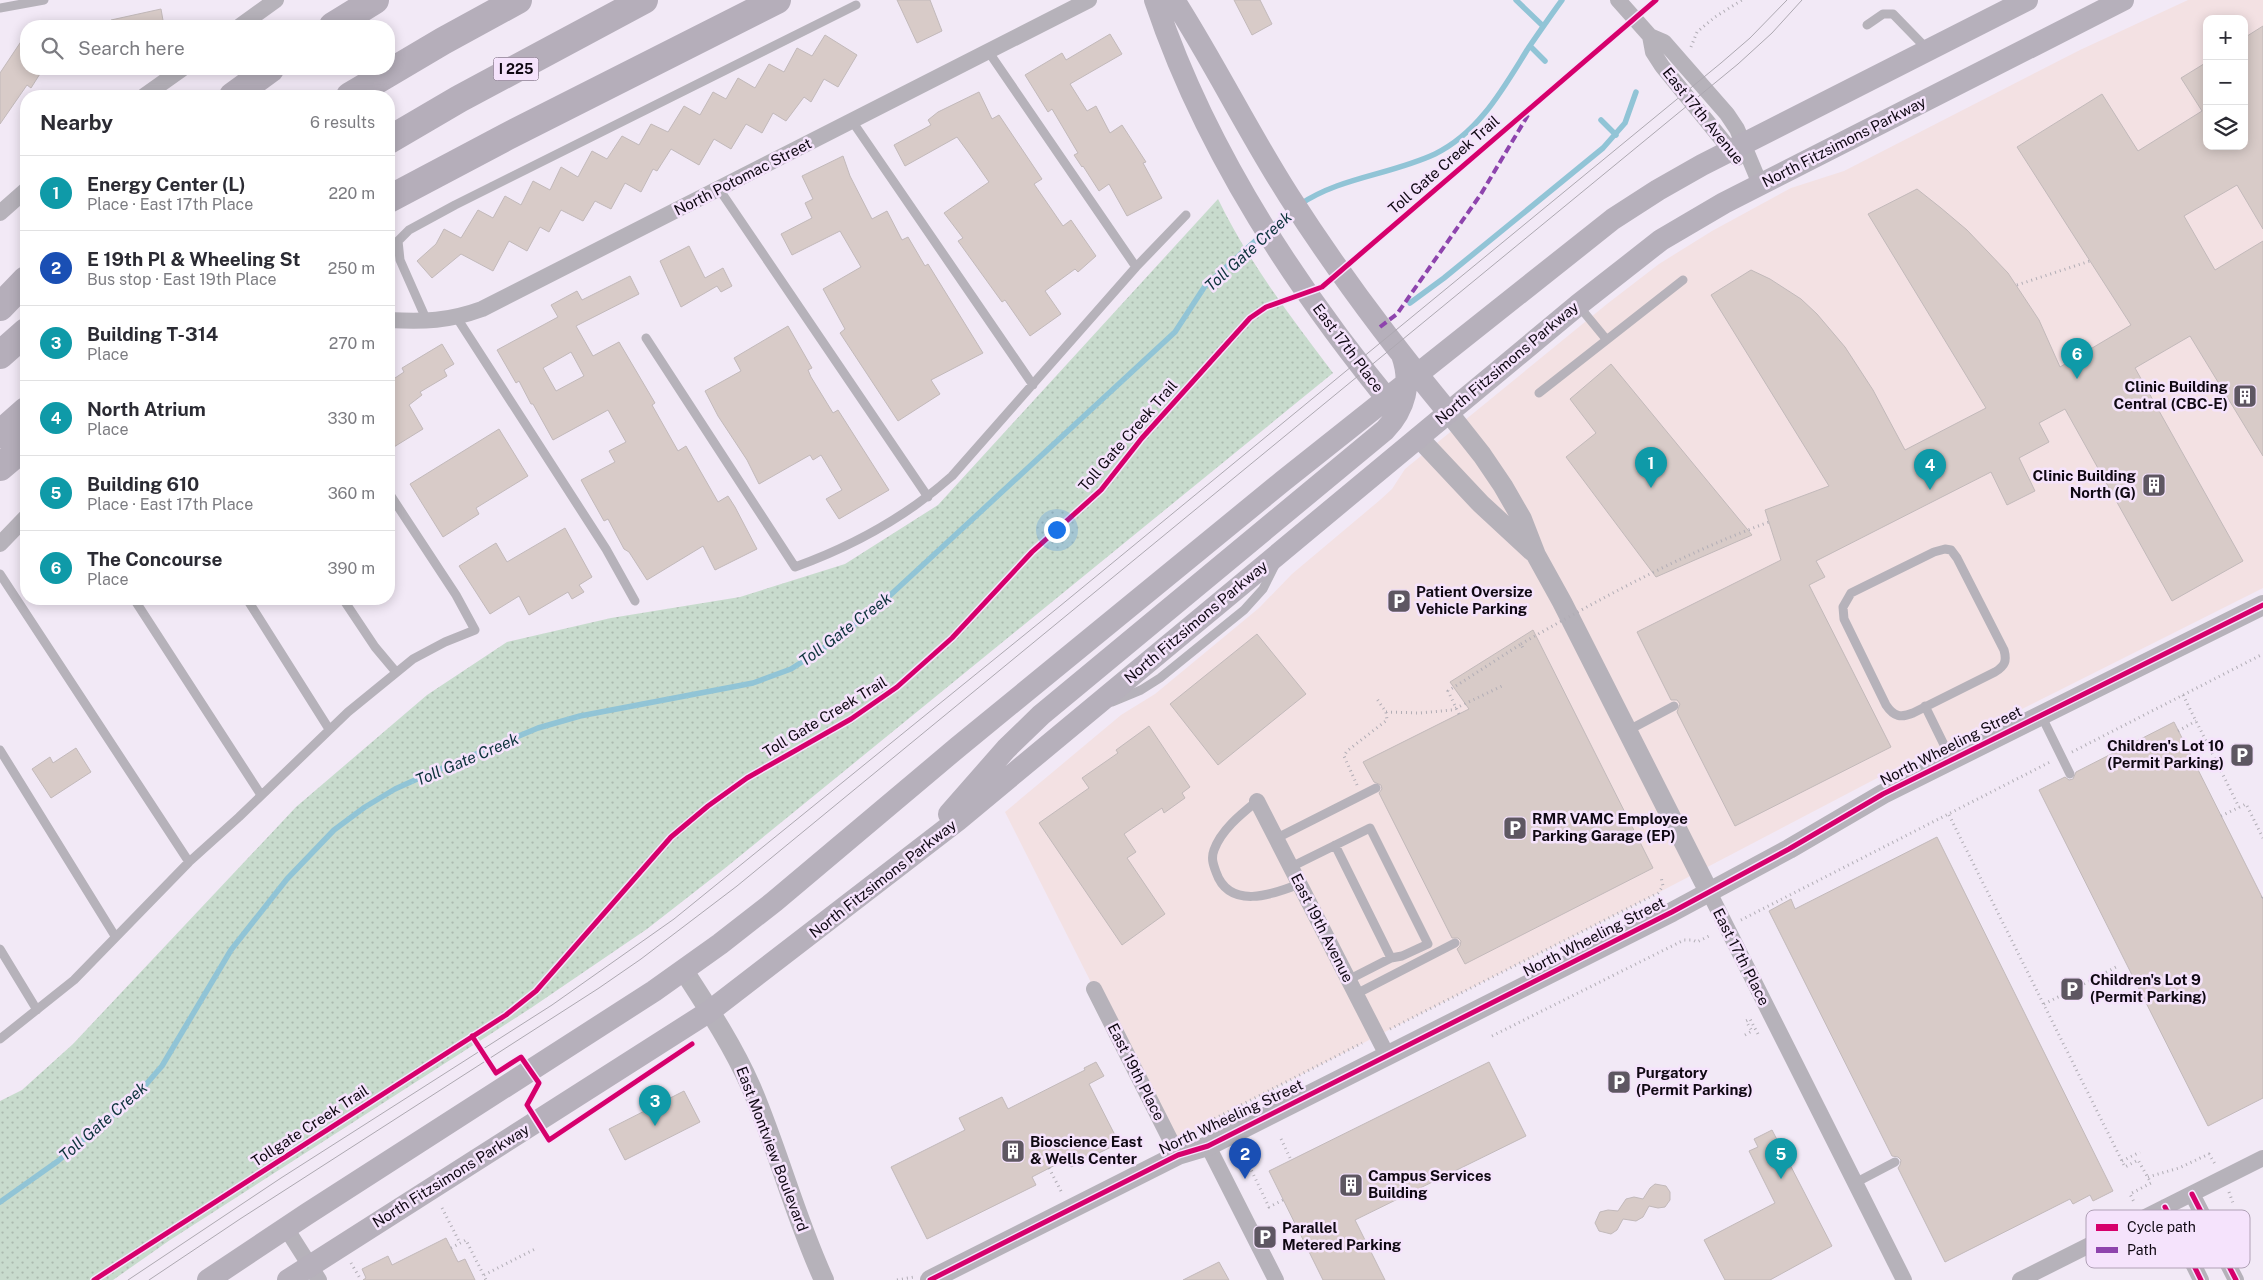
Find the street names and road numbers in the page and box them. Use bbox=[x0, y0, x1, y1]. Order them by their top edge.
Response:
road number: I 225 bbox=[494, 58, 538, 80]
street label: East 17th Avenue bbox=[1659, 64, 1747, 167]
street label: North Fitzsimons Parkway bbox=[1759, 93, 1929, 190]
street label: Toll Gate Creek Trail bbox=[1385, 112, 1503, 217]
street label: North Potomac Street bbox=[671, 134, 814, 219]
street label: North Fitzsimons Parkway bbox=[1432, 298, 1582, 427]
street label: East 17th Place bbox=[1310, 300, 1387, 395]
street label: Toll Gate Creek Trail bbox=[1075, 377, 1180, 495]
street label: North Fitzsimons Parkway bbox=[1121, 557, 1271, 686]
street label: Toll Gate Creek Trail bbox=[760, 673, 890, 760]
street label: North Wheeling Street bbox=[1877, 702, 2025, 789]
street label: North Fitzsimons Parkway bbox=[806, 816, 959, 941]
street label: East 19th Avenue bbox=[1288, 871, 1357, 985]
street label: North Wheeling Street bbox=[1520, 893, 1668, 980]
street label: East 17th Place bbox=[1710, 905, 1773, 1008]
street label: East 19th Place bbox=[1105, 1020, 1168, 1123]
street label: East Montview Boulevard bbox=[733, 1064, 812, 1234]
street label: North Wheeling Street bbox=[1156, 1076, 1306, 1157]
street label: Tollgate Creek Trail bbox=[248, 1081, 371, 1170]
street label: North Fitzsimons Parkway bbox=[369, 1120, 532, 1231]

